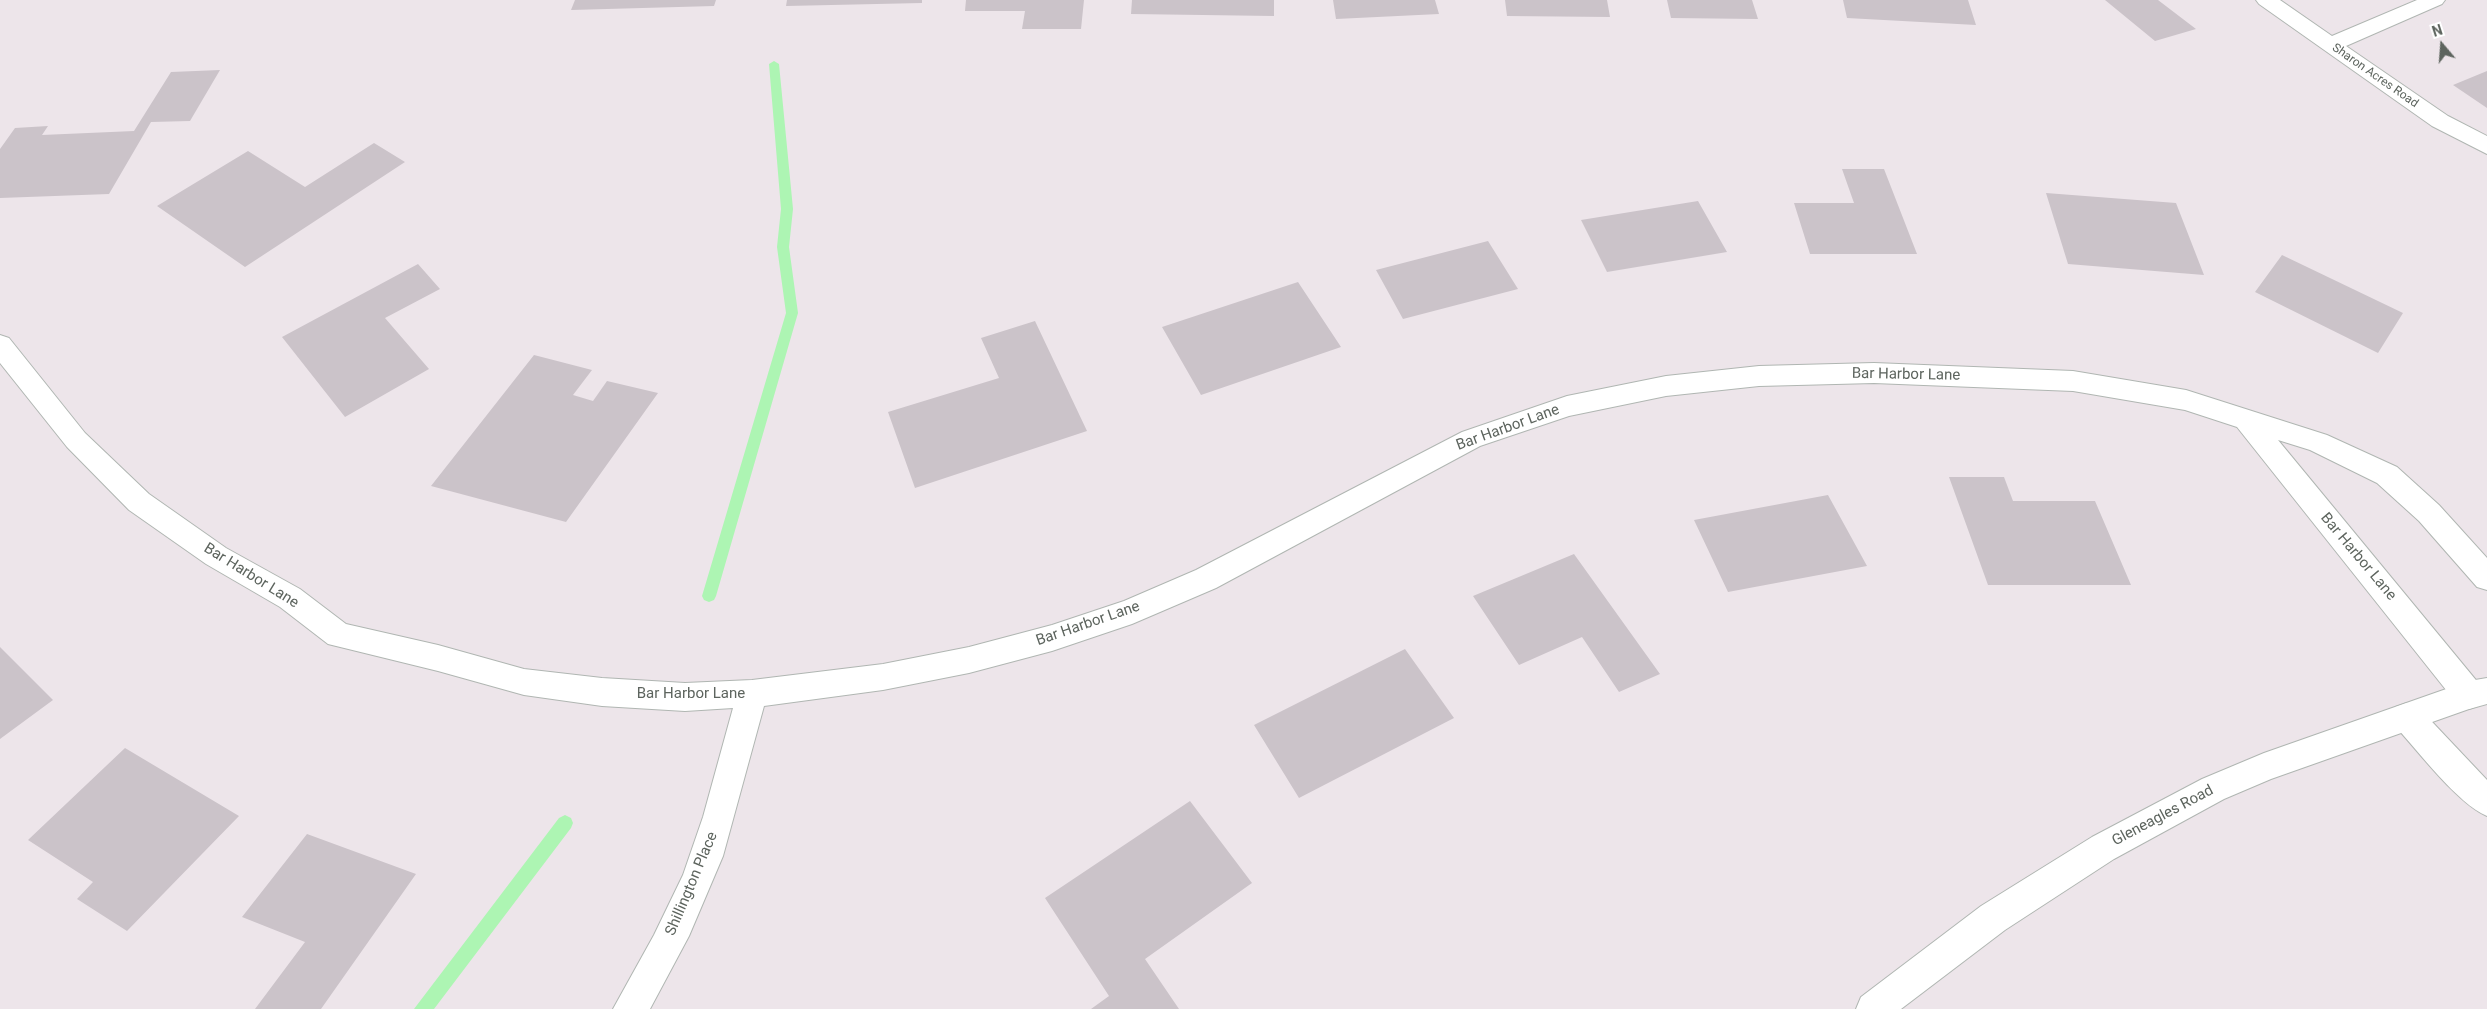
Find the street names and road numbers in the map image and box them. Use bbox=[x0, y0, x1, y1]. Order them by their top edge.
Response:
street label: Sharon Acres Road bbox=[2329, 41, 2421, 111]
street label: Bar Harbor Lane bbox=[1852, 365, 1960, 385]
street label: Bar Harbor Lane bbox=[1454, 401, 1562, 455]
street label: Bar Harbor Lane bbox=[2316, 510, 2400, 604]
street label: Bar Harbor Lane bbox=[200, 540, 302, 612]
street label: Bar Harbor Lane bbox=[1034, 598, 1142, 650]
street label: Bar Harbor Lane bbox=[637, 685, 745, 703]
street label: Gleneagles Road bbox=[2109, 782, 2217, 850]
street label: Shillington Place bbox=[662, 829, 722, 939]

